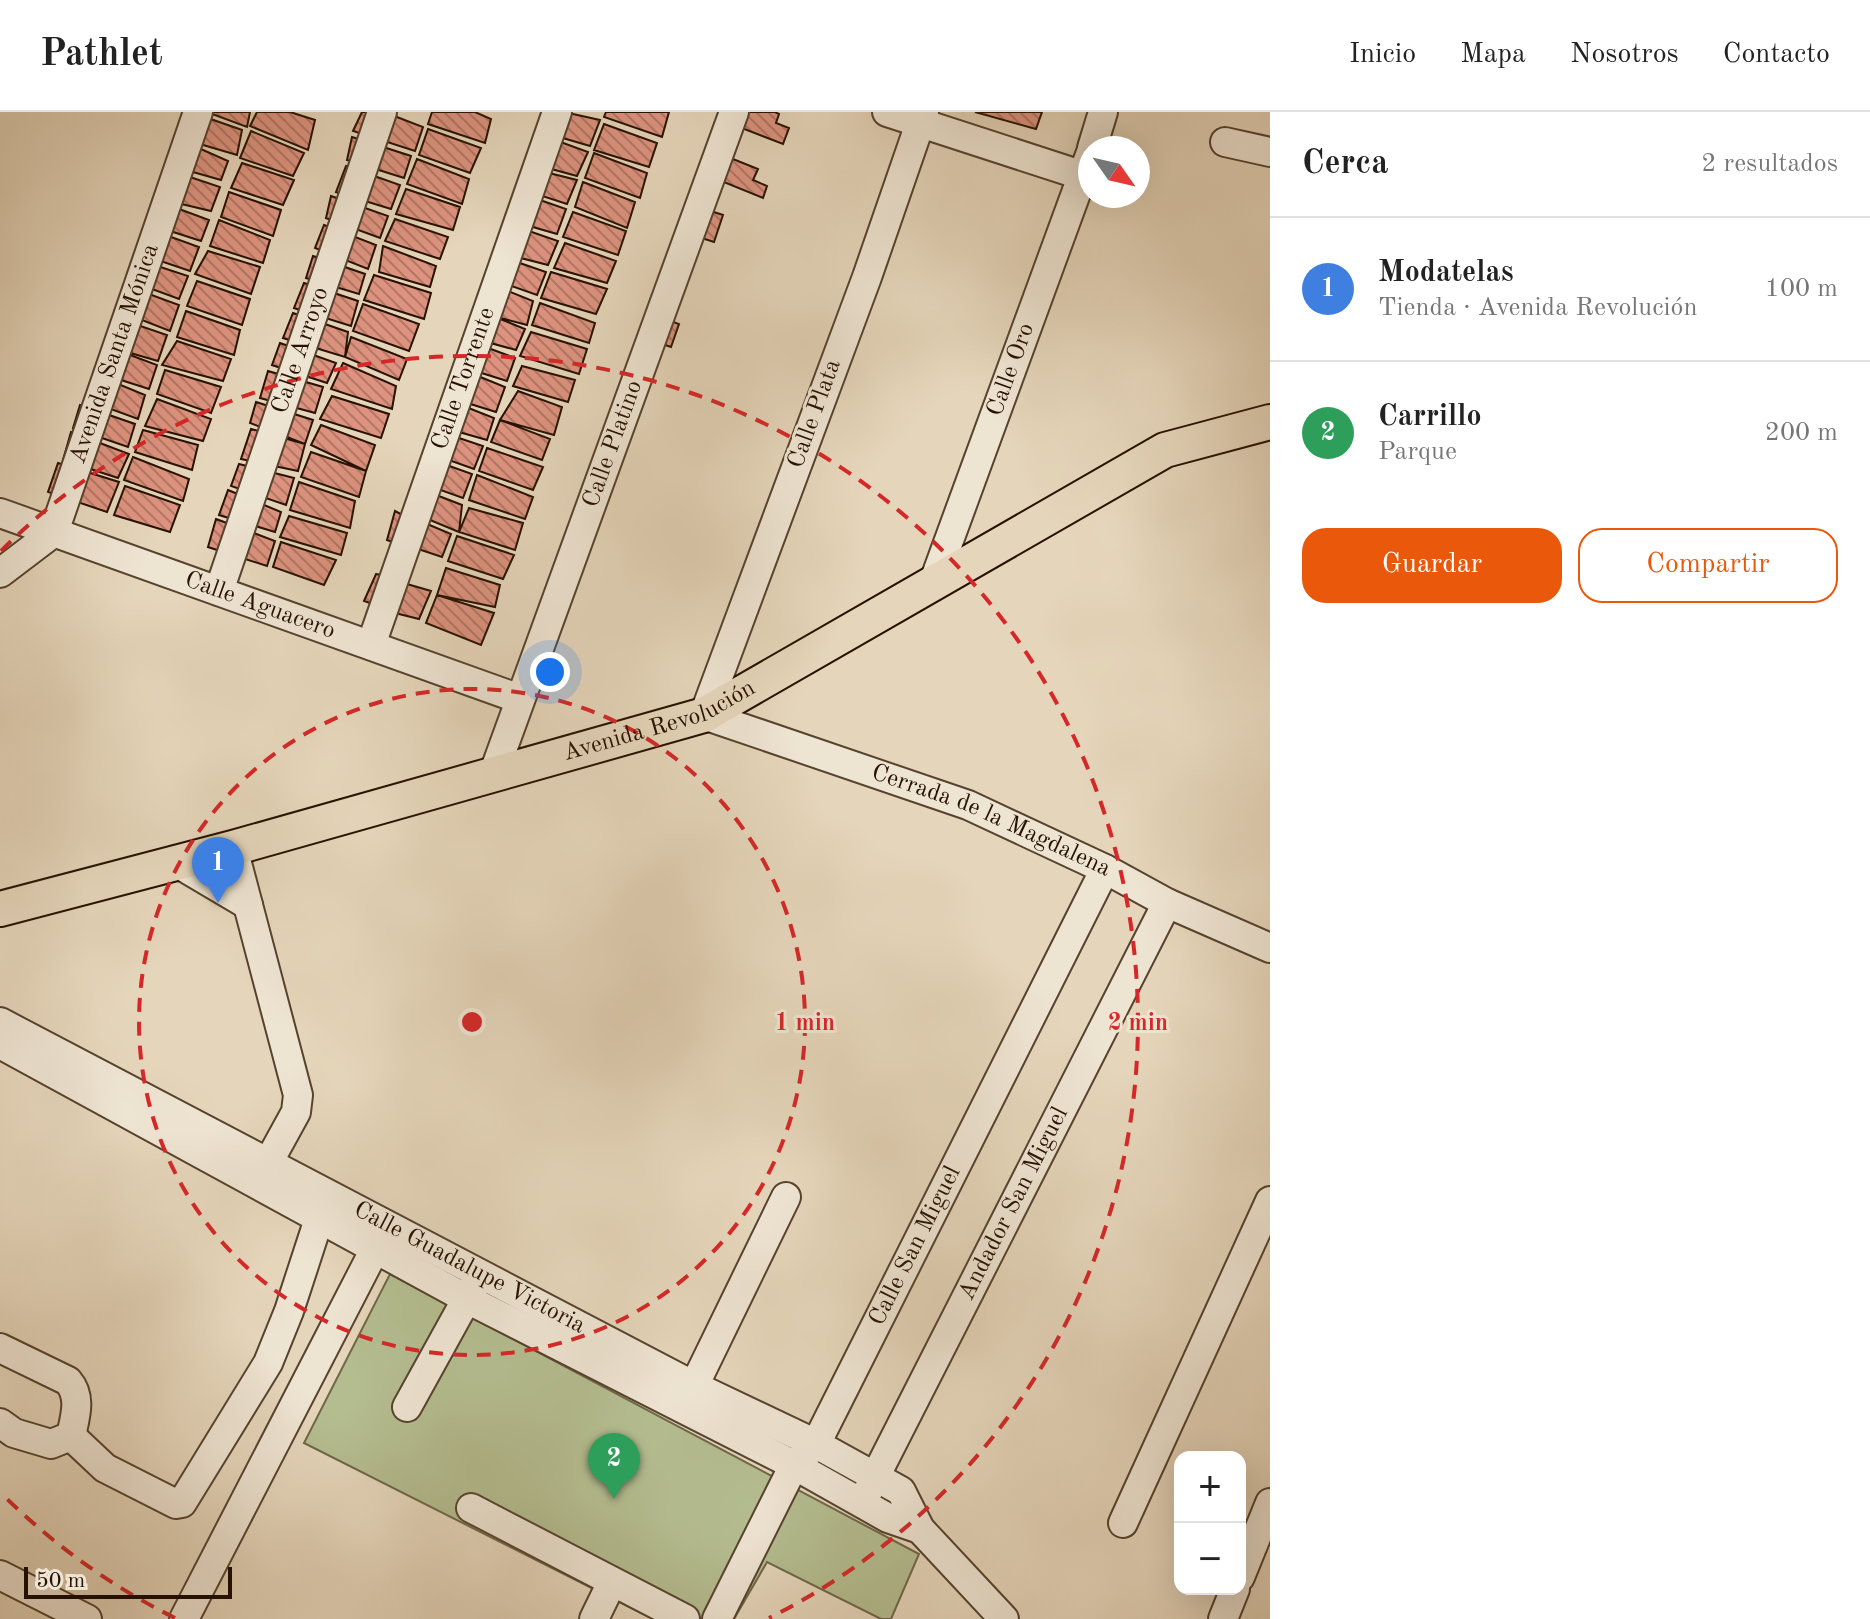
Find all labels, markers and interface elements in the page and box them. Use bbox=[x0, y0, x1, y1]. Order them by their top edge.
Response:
text: Pathlet bbox=[40, 36, 163, 74]
text: Inicio bbox=[1349, 41, 1416, 69]
text: Mapa bbox=[1460, 41, 1526, 69]
text: Nosotros bbox=[1570, 41, 1679, 69]
text: Contacto bbox=[1723, 41, 1830, 69]
north arrow bbox=[1078, 136, 1150, 208]
text: Cerca bbox=[1302, 147, 1388, 181]
text: 2 resultados bbox=[1701, 151, 1838, 177]
street label: Avenida Santa Mónica bbox=[66, 241, 164, 467]
text: Modatelas bbox=[1378, 258, 1514, 288]
text: 1 bbox=[1320, 276, 1336, 302]
text: 100 m bbox=[1765, 276, 1838, 302]
street label: Calle Arroyo bbox=[268, 284, 333, 417]
text: Tienda · Avenida Revolución bbox=[1378, 295, 1698, 321]
street label: Calle Torrente bbox=[428, 304, 500, 453]
street label: Calle Oro bbox=[983, 320, 1039, 420]
street label: Calle Plata bbox=[784, 356, 846, 471]
street label: Calle Platino bbox=[579, 378, 647, 511]
text: Carrillo bbox=[1378, 402, 1482, 432]
text: 2 bbox=[1320, 420, 1336, 446]
text: 200 m bbox=[1765, 420, 1838, 446]
text: Parque bbox=[1378, 439, 1457, 465]
button: Guardar bbox=[1302, 528, 1562, 603]
button: Compartir bbox=[1578, 528, 1838, 603]
street label: Calle Aguacero bbox=[181, 568, 338, 644]
your location bbox=[530, 652, 570, 692]
street label: Avenida Revolución bbox=[561, 676, 760, 766]
street label: Cerrada de la Magdalena bbox=[868, 761, 1114, 882]
pin: 1 bbox=[192, 837, 244, 903]
centre of rings bbox=[458, 1008, 486, 1036]
text: 1 min bbox=[775, 1012, 835, 1036]
text: 2 min bbox=[1108, 1012, 1168, 1036]
street label: Andador San Miguel bbox=[955, 1104, 1073, 1304]
street label: Calle San Miguel bbox=[865, 1163, 965, 1330]
street label: Calle Guadalupe Victoria bbox=[350, 1198, 589, 1339]
pin: 2 bbox=[588, 1433, 640, 1499]
map controls bbox=[1174, 1451, 1246, 1595]
button: + bbox=[1174, 1451, 1246, 1523]
button: − bbox=[1174, 1523, 1246, 1595]
scale bar bbox=[24, 1563, 232, 1599]
text: 50 m bbox=[36, 1570, 85, 1592]

